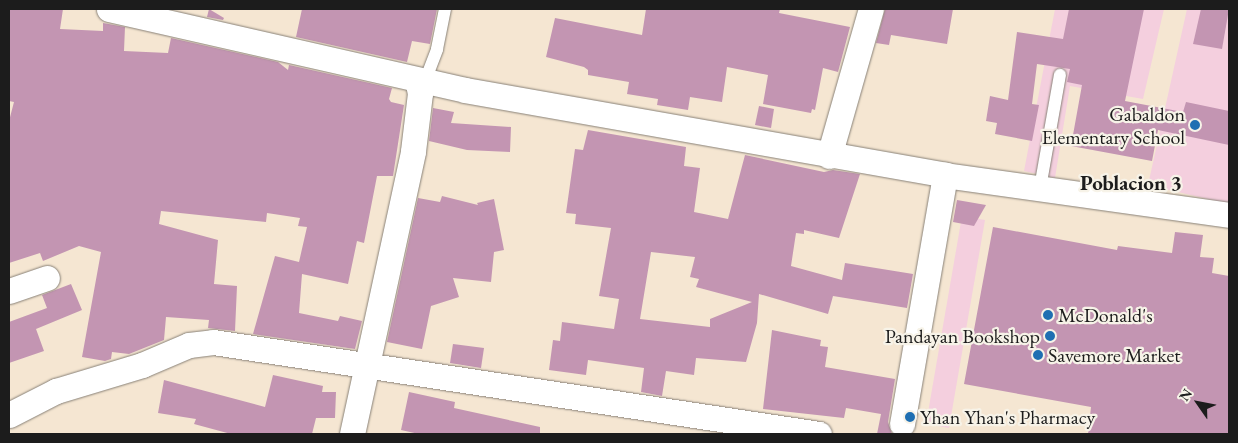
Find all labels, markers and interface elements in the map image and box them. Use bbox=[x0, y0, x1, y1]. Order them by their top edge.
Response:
place label: Gabaldon Elementary School bbox=[1041, 102, 1185, 149]
marker: Gabaldon Elementary School bbox=[1189, 119, 1201, 131]
district label: Poblacion 3 bbox=[1080, 170, 1182, 196]
place label: McDonald's bbox=[1058, 303, 1153, 327]
marker: McDonald's bbox=[1042, 309, 1054, 321]
place label: Pandayan Bookshop bbox=[885, 324, 1040, 348]
marker: Pandayan Bookshop bbox=[1044, 330, 1056, 342]
place label: Savemore Market bbox=[1048, 343, 1181, 367]
marker: Savemore Market bbox=[1032, 349, 1044, 361]
north arrow bbox=[1173, 378, 1223, 428]
text: N bbox=[1175, 385, 1196, 404]
place label: Yhan Yhan's Pharmacy bbox=[920, 405, 1095, 429]
marker: Yhan Yhan's Pharmacy bbox=[904, 411, 916, 423]

